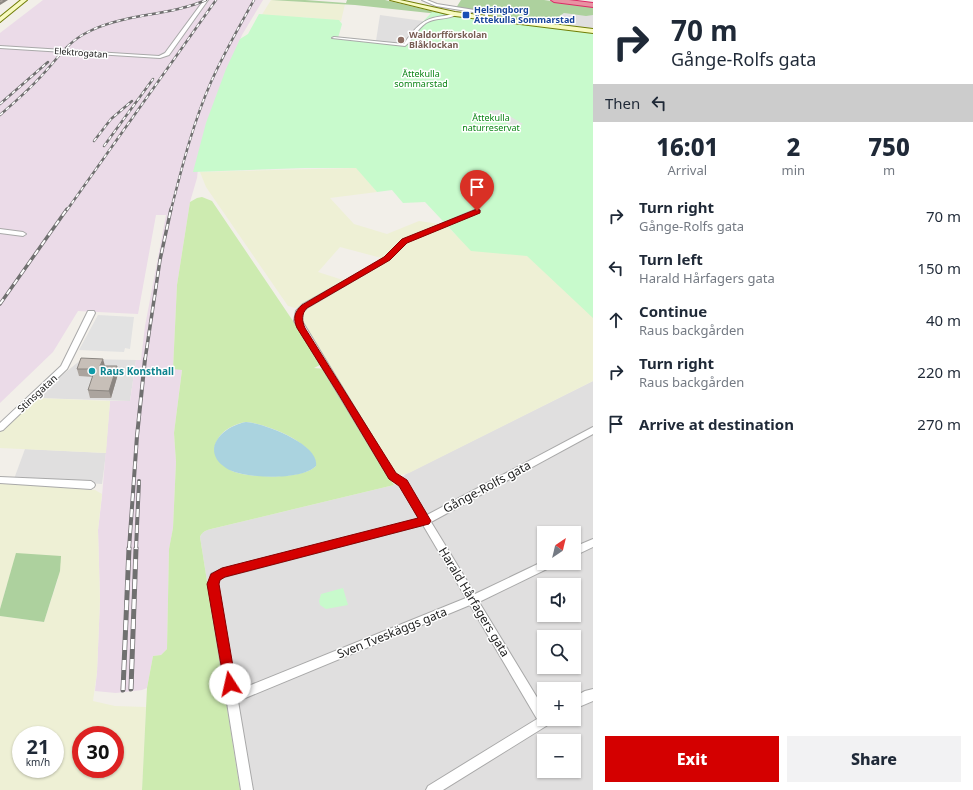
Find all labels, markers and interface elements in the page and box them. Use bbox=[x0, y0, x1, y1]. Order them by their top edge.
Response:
place label: Helsingborg Ättekulla Sommarstad bbox=[474, 3, 575, 26]
marker: Helsingborg Ättekulla Sommarstad bbox=[461, 10, 471, 20]
text: 70 m bbox=[671, 11, 738, 49]
icon: right bbox=[605, 16, 657, 68]
place label: Waldorfförskolan Blåklockan bbox=[409, 28, 487, 51]
marker: Waldorfförskolan Blåklockan bbox=[396, 35, 406, 45]
street label: Elektrogatan bbox=[54, 44, 108, 61]
text: Gånge-Rolfs gata bbox=[671, 47, 816, 71]
park label: Ättekulla sommarstad bbox=[394, 67, 448, 90]
icon: left bbox=[648, 92, 670, 114]
text: Then bbox=[605, 93, 640, 113]
park label: Ättekulla naturreservat bbox=[462, 111, 521, 134]
text: 16:01 bbox=[656, 130, 718, 163]
text: 2 bbox=[786, 130, 800, 163]
text: 750 bbox=[868, 130, 910, 163]
text: Arrival bbox=[667, 161, 707, 179]
text: min bbox=[782, 161, 805, 179]
text: m bbox=[883, 161, 895, 179]
pin bbox=[460, 170, 494, 211]
icon: arrive bbox=[466, 176, 488, 198]
text: Turn right bbox=[639, 197, 714, 217]
icon: right bbox=[605, 205, 627, 227]
text: 70 m bbox=[926, 206, 961, 226]
text: Gånge-Rolfs gata bbox=[639, 217, 744, 235]
text: Turn left bbox=[639, 249, 703, 269]
icon: left bbox=[605, 257, 627, 279]
text: 150 m bbox=[917, 258, 961, 278]
text: Harald Hårfagers gata bbox=[639, 269, 775, 287]
text: Continue bbox=[639, 301, 707, 321]
icon: ahead bbox=[605, 309, 627, 331]
text: 40 m bbox=[926, 310, 961, 330]
text: Raus backgården bbox=[639, 321, 744, 339]
text: Turn right bbox=[639, 353, 714, 373]
icon: right bbox=[605, 361, 627, 383]
text: 220 m bbox=[917, 362, 961, 382]
place label: Raus Konsthall bbox=[100, 364, 174, 378]
marker: Raus Konsthall bbox=[87, 366, 97, 376]
street label: Stinsgatan bbox=[14, 371, 60, 415]
text: Raus backgården bbox=[639, 373, 744, 391]
icon: arrive bbox=[605, 413, 627, 435]
text: Arrive at destination bbox=[639, 414, 794, 434]
text: 270 m bbox=[917, 414, 961, 434]
street label: Gånge-Rolfs gata bbox=[440, 456, 534, 517]
north arrow bbox=[537, 526, 581, 570]
map controls bbox=[537, 526, 581, 778]
street label: Harald Hårfagers gata bbox=[435, 544, 514, 660]
button: sound bbox=[537, 578, 581, 622]
street label: Sven Tveskäggs gata bbox=[334, 603, 449, 662]
button: search bbox=[537, 630, 581, 674]
position arrow bbox=[209, 663, 251, 705]
button: + bbox=[537, 682, 581, 726]
speed limit sign: 30 bbox=[72, 726, 124, 778]
text: 21 bbox=[27, 733, 49, 760]
button: − bbox=[537, 734, 581, 778]
button: Exit bbox=[605, 736, 779, 782]
button: Share bbox=[787, 736, 961, 782]
text: km/h bbox=[26, 755, 50, 769]

